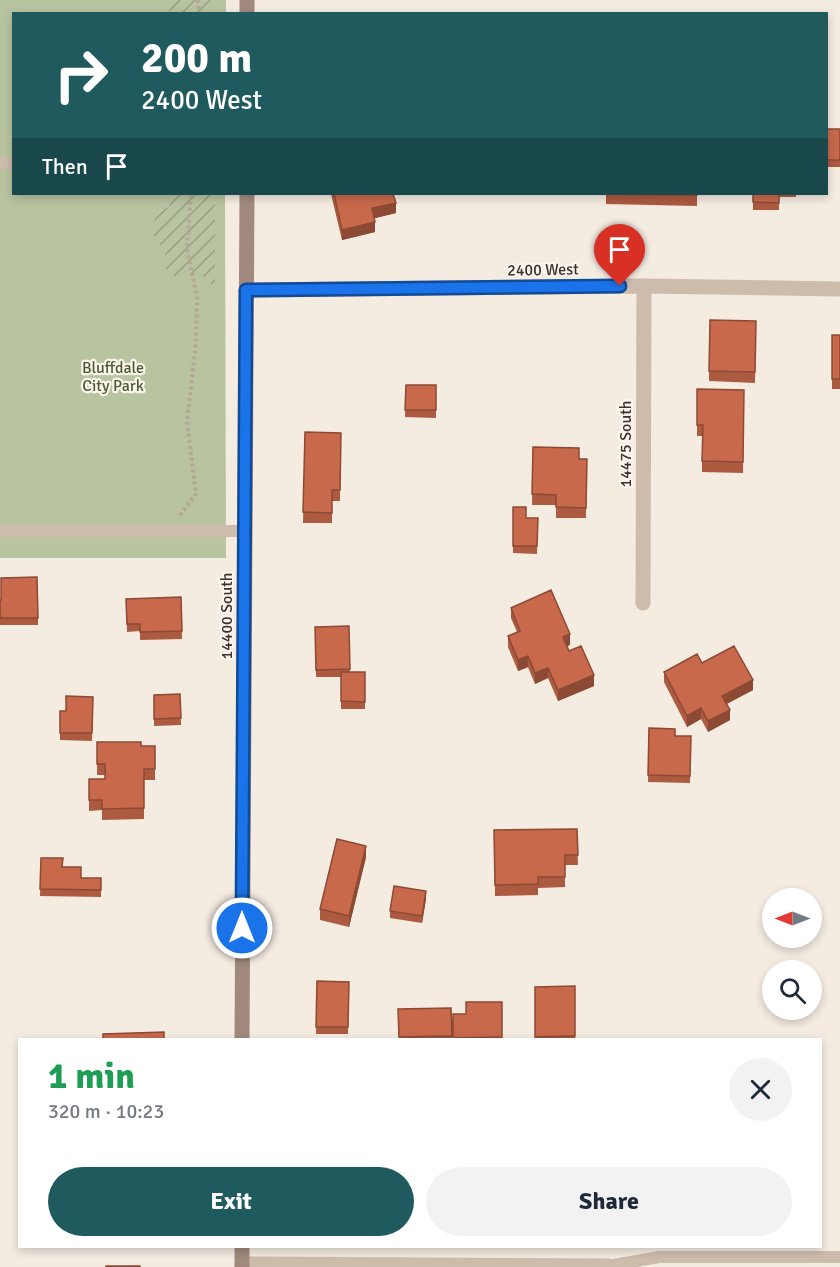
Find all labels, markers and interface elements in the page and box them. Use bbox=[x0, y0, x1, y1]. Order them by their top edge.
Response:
text: 200 m bbox=[141, 33, 252, 84]
icon: right bbox=[42, 36, 120, 114]
text: 2400 West bbox=[141, 84, 262, 117]
icon: arrive bbox=[100, 150, 133, 183]
text: Then bbox=[42, 153, 88, 180]
pin bbox=[594, 224, 645, 286]
icon: arrive bbox=[603, 233, 636, 266]
street label: 2400 West bbox=[507, 259, 579, 281]
park label: Bluffdale City Park bbox=[82, 358, 144, 396]
street label: 14475 South bbox=[616, 401, 636, 488]
street label: 14400 South bbox=[217, 573, 237, 660]
north arrow bbox=[762, 888, 822, 948]
map controls bbox=[762, 888, 822, 1020]
position arrow bbox=[210, 896, 274, 960]
button: search bbox=[762, 960, 822, 1020]
text: 1 min bbox=[48, 1054, 135, 1099]
button: close bbox=[729, 1058, 792, 1121]
text: 320 m · 10:23 bbox=[48, 1099, 164, 1124]
button: Exit bbox=[48, 1167, 414, 1236]
button: Share bbox=[426, 1167, 792, 1236]

